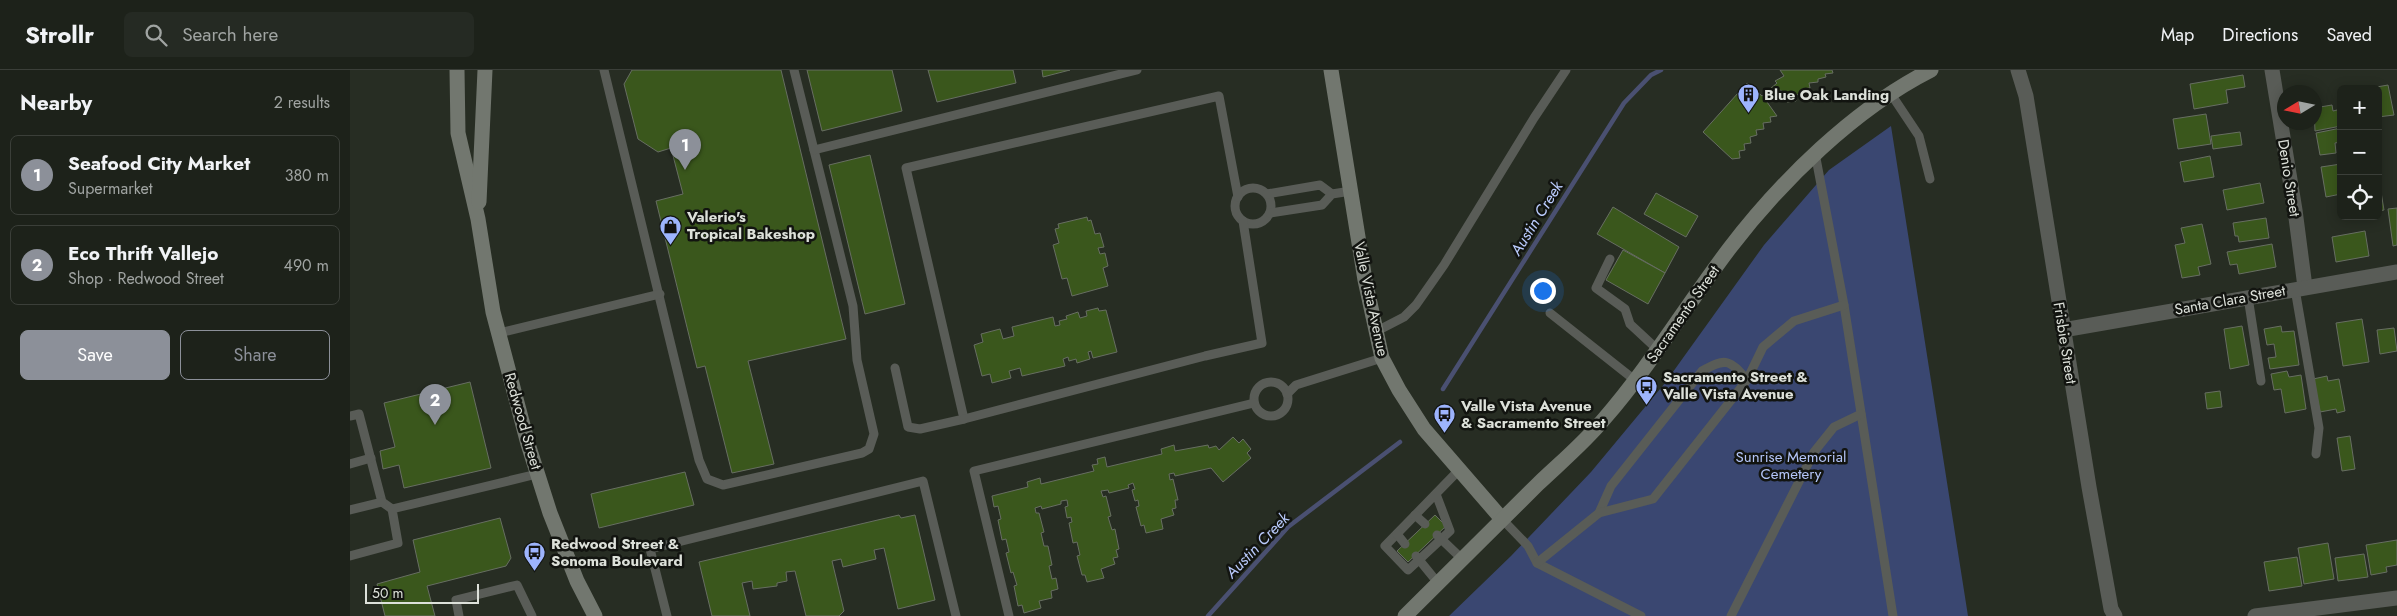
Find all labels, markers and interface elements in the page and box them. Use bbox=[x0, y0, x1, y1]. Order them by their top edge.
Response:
search box bbox=[124, 12, 474, 57]
text: Strollr bbox=[25, 17, 94, 52]
icon: search bbox=[142, 21, 170, 49]
text: Search here bbox=[182, 21, 278, 48]
text: Map bbox=[2161, 22, 2194, 48]
text: Directions bbox=[2222, 22, 2298, 48]
text: Saved bbox=[2326, 22, 2372, 48]
building icon: Blue Oak Landing bbox=[1736, 83, 1760, 114]
place label: Blue Oak Landing bbox=[1764, 84, 1889, 106]
north arrow bbox=[2277, 85, 2322, 130]
map controls bbox=[2337, 85, 2382, 220]
button: + bbox=[2337, 85, 2382, 130]
text: Nearby bbox=[20, 88, 92, 118]
text: 2 results bbox=[274, 91, 330, 114]
pin: 1 bbox=[669, 129, 701, 170]
button: − bbox=[2337, 130, 2382, 175]
street label: Denio Street bbox=[2272, 138, 2306, 219]
text: Seafood City Market bbox=[68, 150, 250, 177]
text: 1 bbox=[33, 164, 41, 187]
text: 380 m bbox=[285, 164, 329, 187]
button: locate bbox=[2337, 175, 2382, 220]
water label: Austin Creek bbox=[1504, 176, 1569, 261]
text: Supermarket bbox=[68, 177, 153, 200]
place label: Valerio's Tropical Bakeshop bbox=[686, 206, 815, 245]
shop icon: Valerio's Tropical Bakeshop bbox=[659, 214, 683, 245]
text: Eco Thrift Vallejo bbox=[68, 240, 218, 267]
street label: Valle Vista Avenue bbox=[1348, 240, 1394, 359]
text: 2 bbox=[32, 254, 42, 277]
text: 490 m bbox=[284, 254, 329, 277]
street label: Sacramento Street bbox=[1641, 261, 1725, 367]
text: Shop · Redwood Street bbox=[68, 267, 224, 290]
your location bbox=[1530, 278, 1556, 304]
street label: Santa Clara Street bbox=[2173, 279, 2288, 321]
street label: Frisbie Street bbox=[2048, 300, 2082, 386]
button: Save bbox=[20, 330, 170, 380]
button: Share bbox=[180, 330, 330, 380]
place label: Sacramento Street & Valle Vista Avenue bbox=[1662, 366, 1808, 405]
street label: Redwood Street bbox=[499, 370, 547, 472]
bus stop icon: Sacramento Street & Valle Vista Avenue bbox=[1635, 374, 1659, 405]
pin: 2 bbox=[419, 384, 451, 425]
place label: Valle Vista Avenue & Sacramento Street bbox=[1460, 395, 1606, 434]
bus stop icon: Valle Vista Avenue & Sacramento Street bbox=[1433, 403, 1457, 434]
park label: Sunrise Memorial Cemetery bbox=[1736, 446, 1846, 485]
water label: Austin Creek bbox=[1219, 506, 1295, 584]
place label: Redwood Street & Sonoma Boulevard bbox=[551, 533, 683, 572]
bus stop icon: Redwood Street & Sonoma Boulevard bbox=[523, 541, 547, 572]
scale bar bbox=[365, 581, 479, 604]
text: 50 m bbox=[372, 583, 403, 603]

